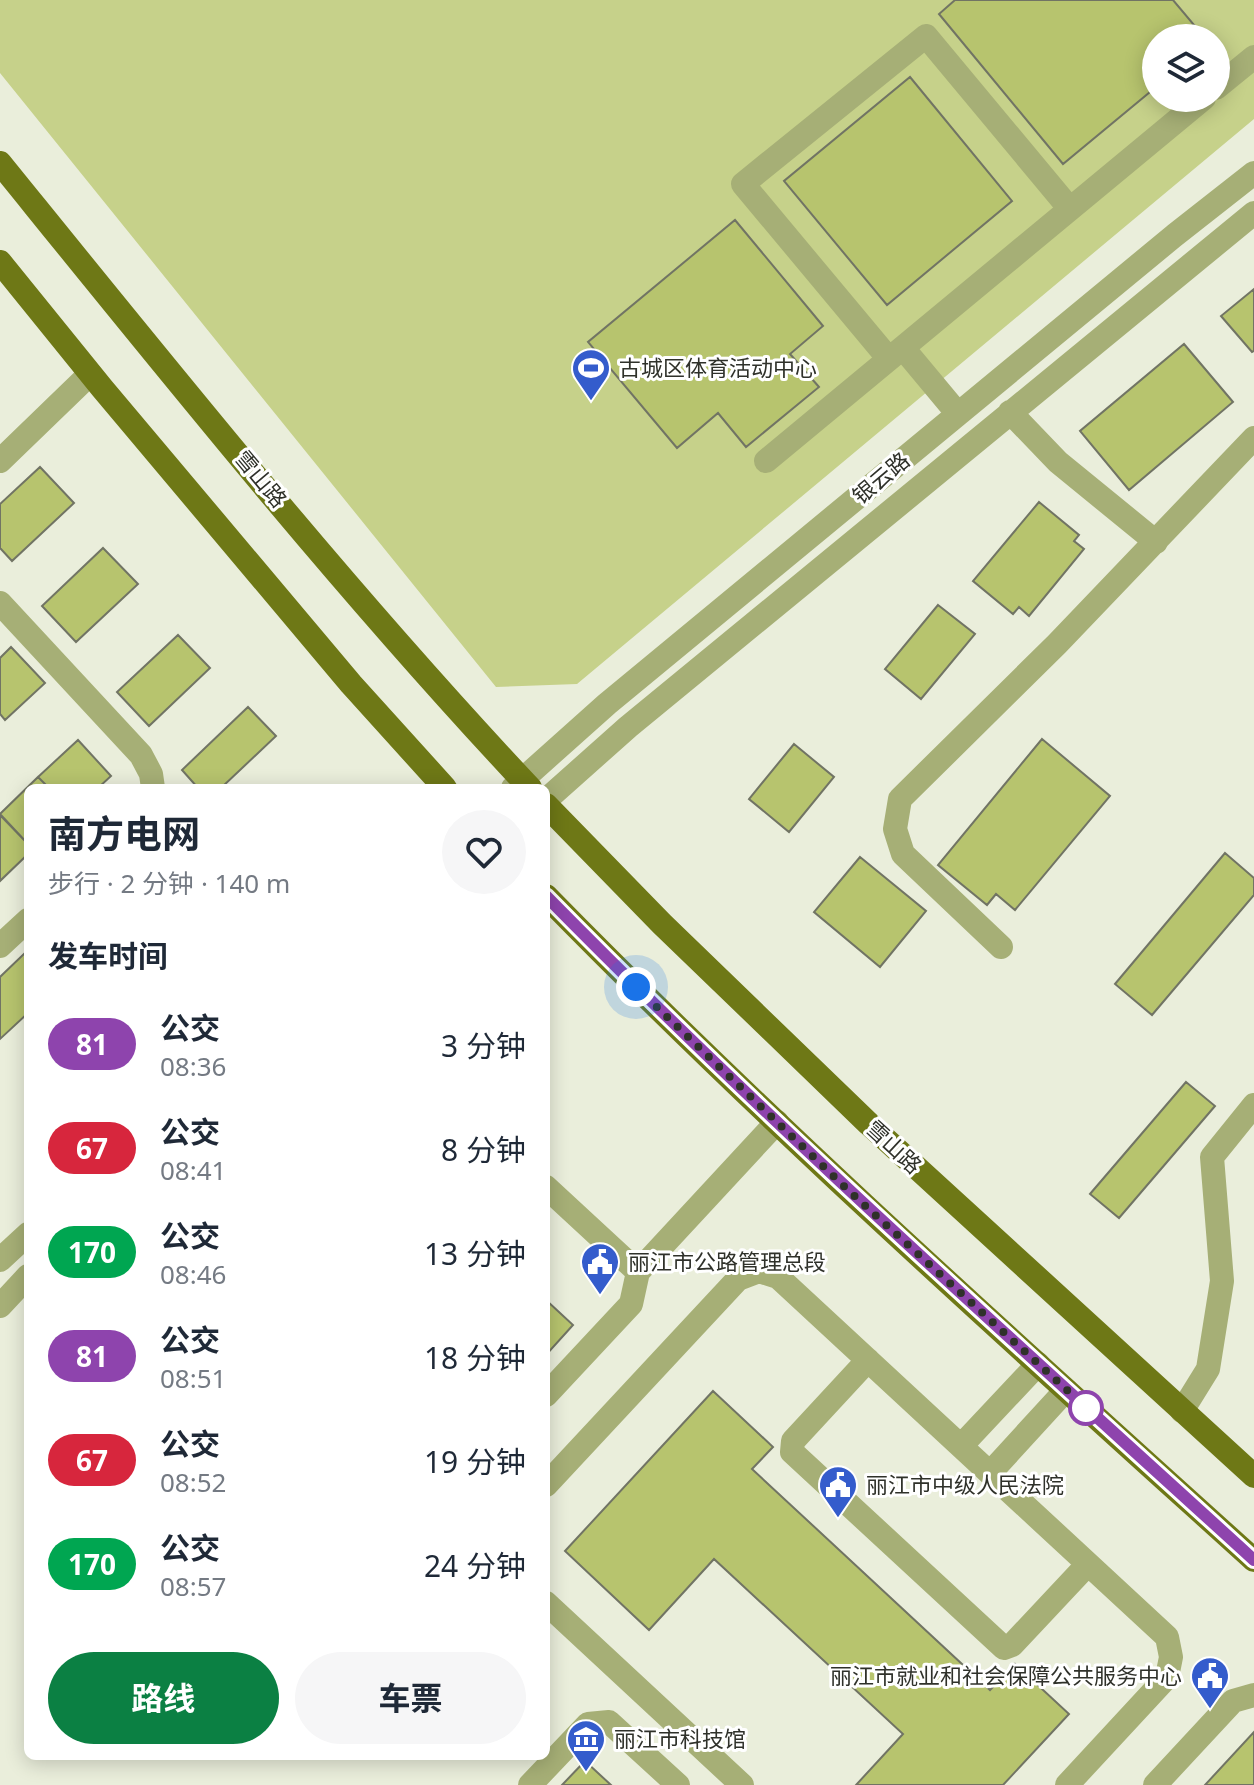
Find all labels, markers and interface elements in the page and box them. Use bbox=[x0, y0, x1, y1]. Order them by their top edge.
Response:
map controls bbox=[1142, 24, 1230, 112]
button: layers bbox=[1142, 24, 1230, 112]
sports icon: 古城区体育活动中心 bbox=[570, 347, 612, 402]
place label: 古城区体育活动中心 bbox=[619, 352, 817, 382]
street label: 雪山路 bbox=[229, 443, 294, 513]
street label: 银云路 bbox=[845, 445, 915, 510]
text: 南方电网 bbox=[48, 807, 200, 859]
button: heart bbox=[442, 810, 526, 894]
text: 步行 · 2 分钟 · 140 m bbox=[48, 865, 290, 901]
text: 发车时间 bbox=[48, 935, 168, 976]
your location bbox=[616, 967, 656, 1007]
text: 公交 bbox=[160, 1007, 220, 1048]
text: 81 bbox=[76, 1025, 108, 1063]
text: 3 分钟 bbox=[441, 1025, 526, 1066]
text: 08:36 bbox=[160, 1048, 226, 1084]
text: 公交 bbox=[160, 1111, 220, 1152]
street label: 雪山路 bbox=[860, 1113, 929, 1180]
text: 67 bbox=[76, 1129, 108, 1167]
text: 8 分钟 bbox=[441, 1129, 526, 1170]
text: 08:41 bbox=[160, 1152, 226, 1188]
text: 公交 bbox=[160, 1215, 220, 1256]
text: 170 bbox=[68, 1233, 116, 1271]
text: 13 分钟 bbox=[424, 1233, 526, 1274]
public building icon: 丽江市公路管理总段 bbox=[579, 1241, 621, 1296]
place label: 丽江市公路管理总段 bbox=[628, 1246, 826, 1276]
text: 08:46 bbox=[160, 1256, 226, 1292]
text: 公交 bbox=[160, 1319, 220, 1360]
text: 81 bbox=[76, 1337, 108, 1375]
text: 18 分钟 bbox=[424, 1337, 526, 1378]
text: 08:51 bbox=[160, 1360, 226, 1396]
unlabelled marker bbox=[1069, 1391, 1103, 1425]
text: 公交 bbox=[160, 1423, 220, 1464]
text: 67 bbox=[76, 1441, 108, 1479]
text: 19 分钟 bbox=[424, 1441, 526, 1482]
text: 08:52 bbox=[160, 1464, 226, 1500]
public building icon: 丽江市中级人民法院 bbox=[817, 1464, 859, 1519]
place label: 丽江市中级人民法院 bbox=[866, 1469, 1064, 1499]
text: 公交 bbox=[160, 1527, 220, 1568]
text: 170 bbox=[68, 1545, 116, 1583]
text: 24 分钟 bbox=[424, 1545, 526, 1586]
text: 08:57 bbox=[160, 1568, 226, 1604]
button: 路线 bbox=[48, 1652, 279, 1744]
button: 车票 bbox=[295, 1652, 526, 1744]
public building icon: 丽江市就业和社会保障公共服务中心 bbox=[1189, 1655, 1231, 1710]
place label: 丽江市就业和社会保障公共服务中心 bbox=[830, 1660, 1182, 1690]
museum icon: 丽江市科技馆 bbox=[565, 1718, 607, 1773]
place label: 丽江市科技馆 bbox=[614, 1723, 746, 1753]

